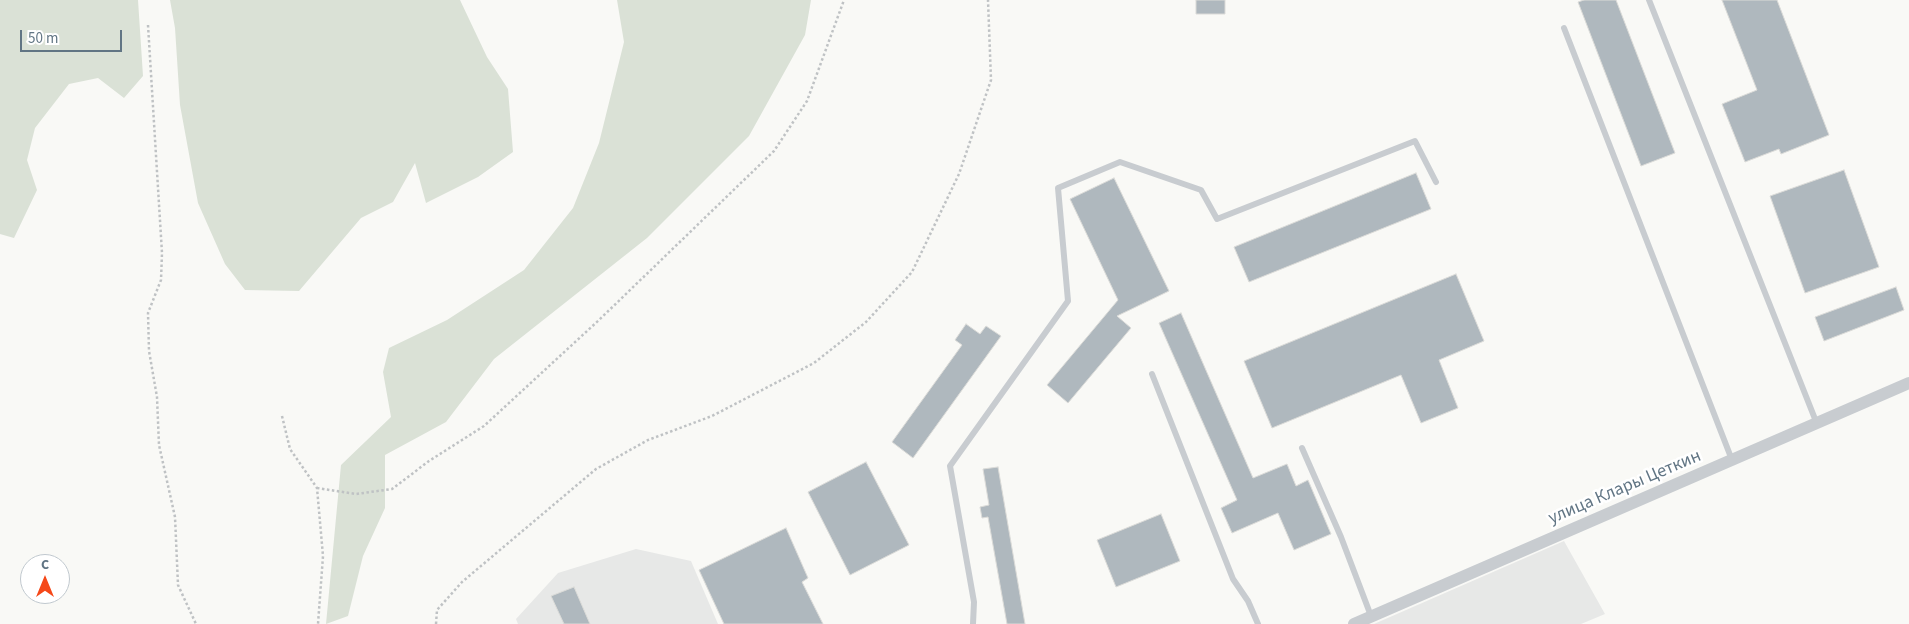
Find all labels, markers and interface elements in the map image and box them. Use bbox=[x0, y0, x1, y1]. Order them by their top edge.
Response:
scale bar bbox=[22, 20, 125, 52]
text: 50 m bbox=[28, 28, 58, 49]
street label: улица Клары Цеткин bbox=[1545, 446, 1705, 530]
north arrow bbox=[20, 554, 70, 604]
text: С bbox=[41, 555, 49, 575]

